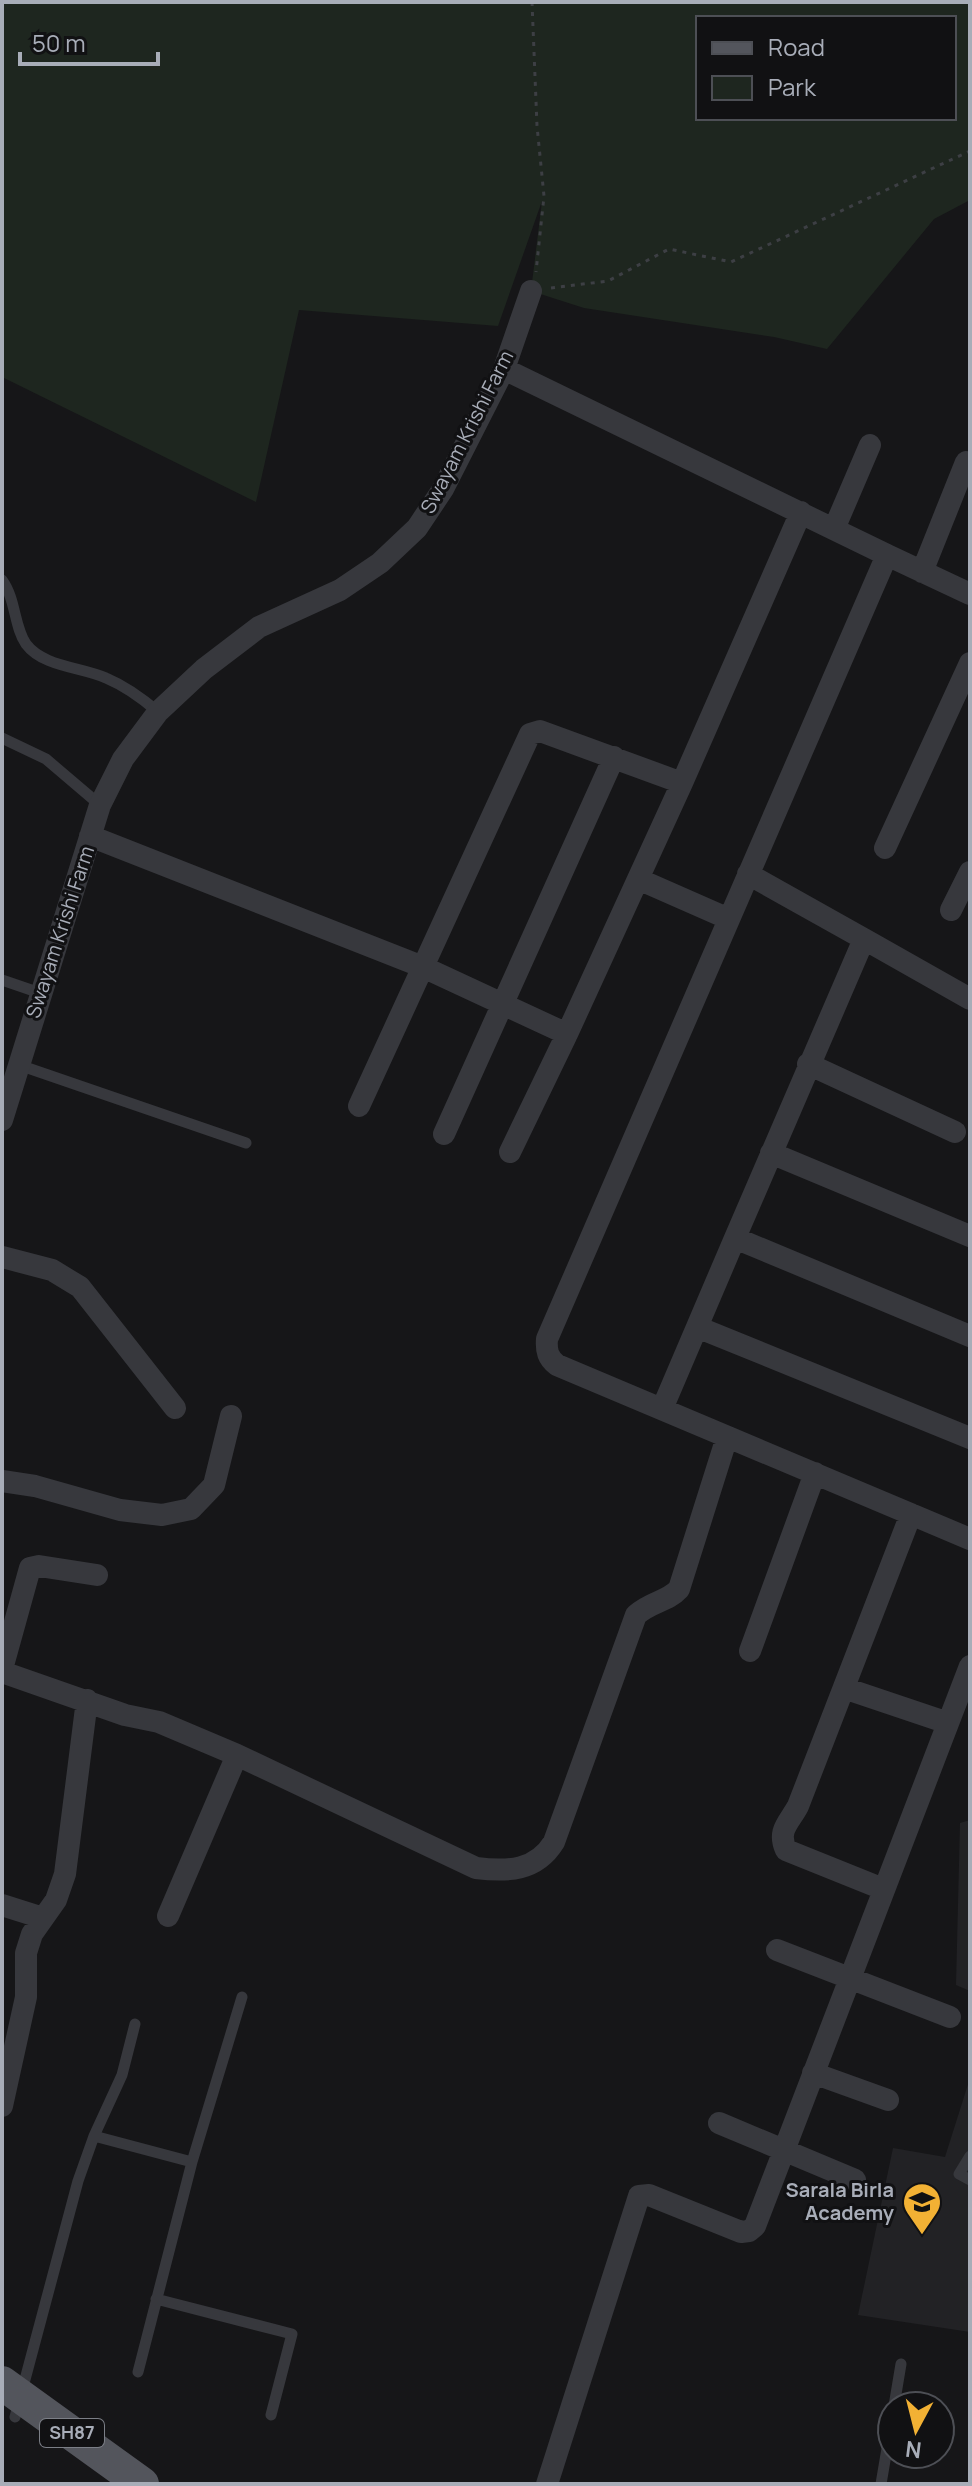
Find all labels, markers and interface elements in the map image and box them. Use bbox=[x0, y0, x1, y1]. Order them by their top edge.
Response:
scale bar bbox=[20, 16, 158, 66]
legend bbox=[696, 16, 956, 120]
text: 50 m bbox=[32, 26, 86, 59]
text: Road bbox=[768, 30, 825, 63]
text: Park bbox=[768, 70, 817, 103]
street label: Swayam Krishi Farm bbox=[414, 346, 519, 518]
street label: Swayam Krishi Farm bbox=[19, 842, 100, 1021]
place label: Sarala Birla Academy bbox=[786, 2176, 895, 2226]
school or university icon: Sarala Birla Academy bbox=[901, 2181, 943, 2236]
north arrow bbox=[876, 2390, 956, 2470]
road number: SH87 bbox=[40, 2419, 104, 2447]
text: N bbox=[904, 2434, 923, 2466]

